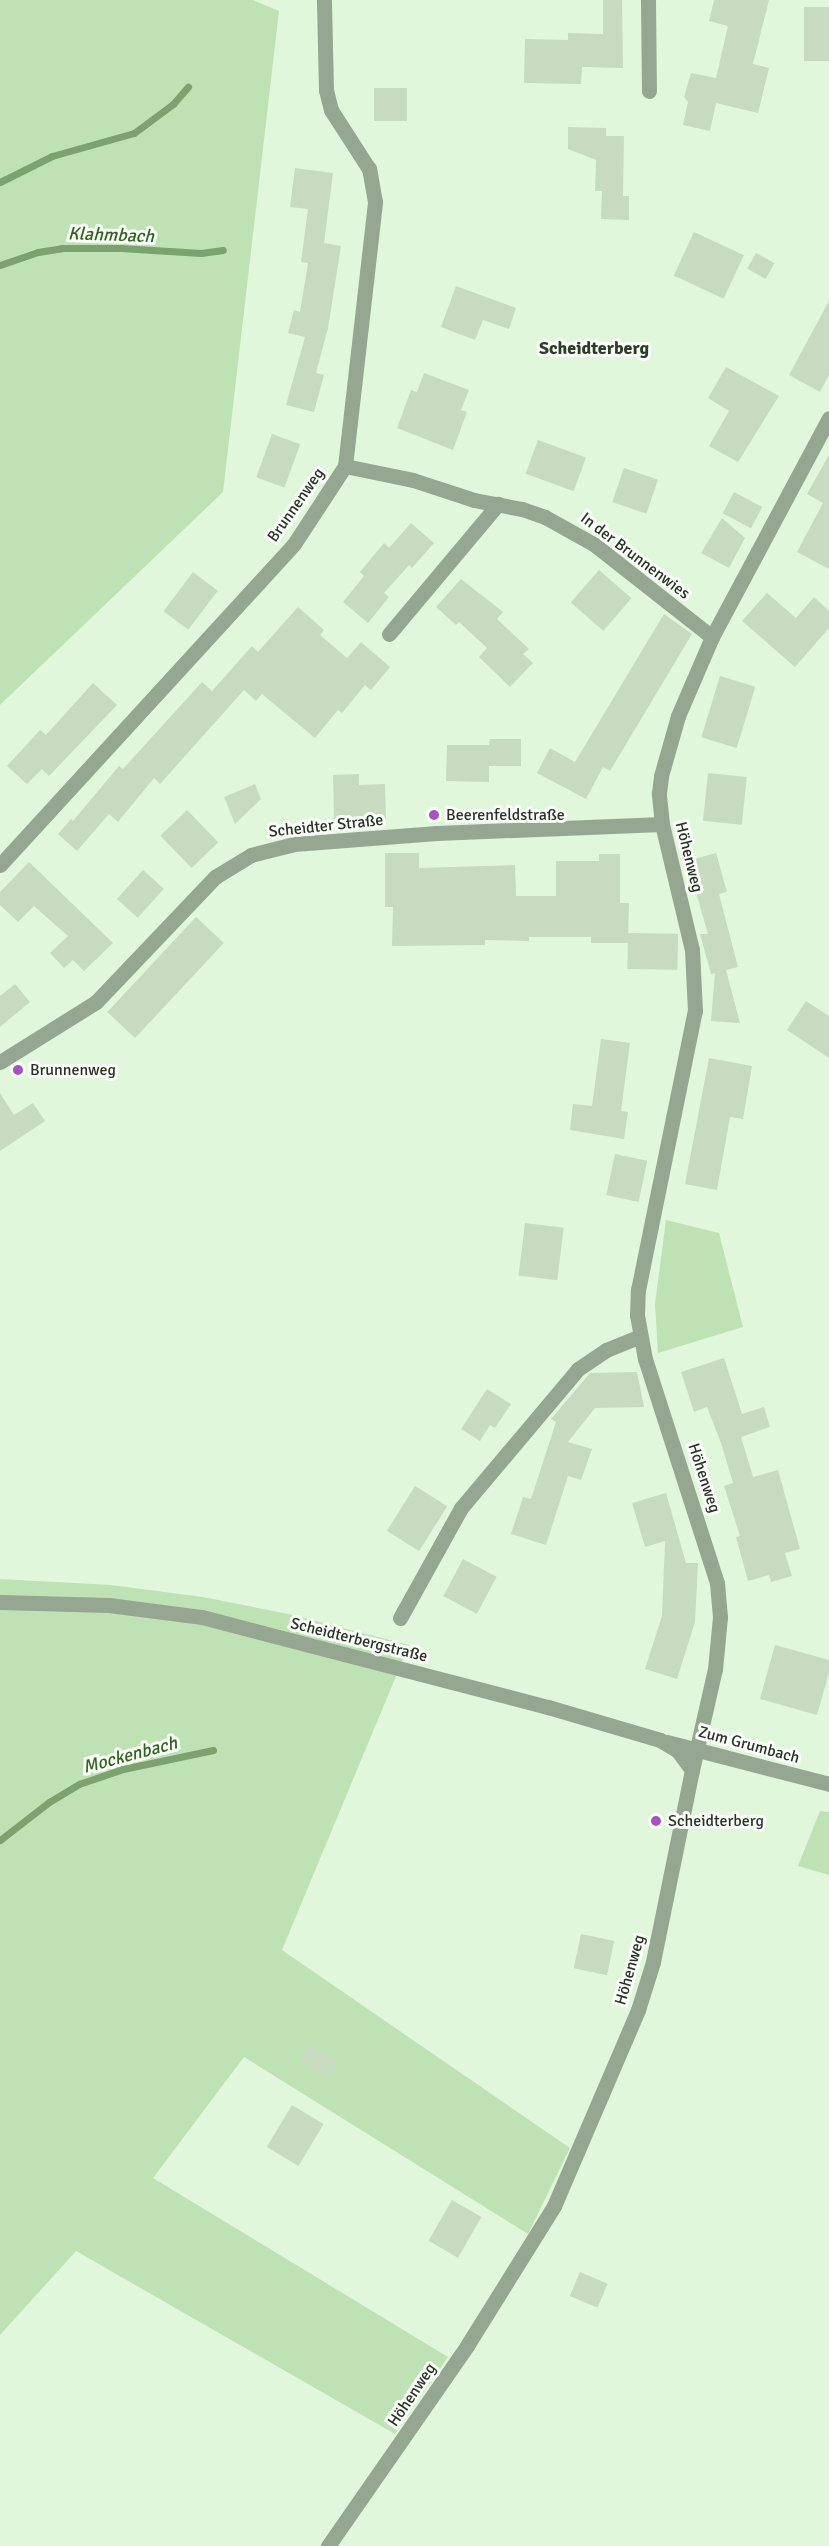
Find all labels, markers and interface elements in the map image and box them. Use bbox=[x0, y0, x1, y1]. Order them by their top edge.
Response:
water label: Klahmbach bbox=[68, 223, 154, 247]
district label: Scheidterberg bbox=[539, 337, 649, 359]
street label: Brunnenweg bbox=[264, 464, 328, 546]
street label: In der Brunnenwies bbox=[577, 509, 693, 603]
place label: Beerenfeldstraße bbox=[446, 805, 565, 825]
marker: Beerenfeldstraße bbox=[427, 808, 441, 822]
street label: Scheidter Straße bbox=[268, 810, 384, 842]
street label: Höhenweg bbox=[671, 820, 707, 894]
place label: Brunnenweg bbox=[30, 1060, 116, 1080]
marker: Brunnenweg bbox=[11, 1063, 25, 1077]
street label: Höhenweg bbox=[684, 1441, 724, 1515]
street label: Scheidterbergstraße bbox=[289, 1614, 429, 1666]
street label: Zum Grumbach bbox=[696, 1722, 802, 1768]
water label: Mockenbach bbox=[80, 1732, 180, 1778]
place label: Scheidterberg bbox=[668, 1811, 764, 1831]
marker: Scheidterberg bbox=[649, 1814, 663, 1828]
street label: Höhenweg bbox=[611, 1933, 649, 2007]
street label: Höhenweg bbox=[384, 2360, 440, 2430]

